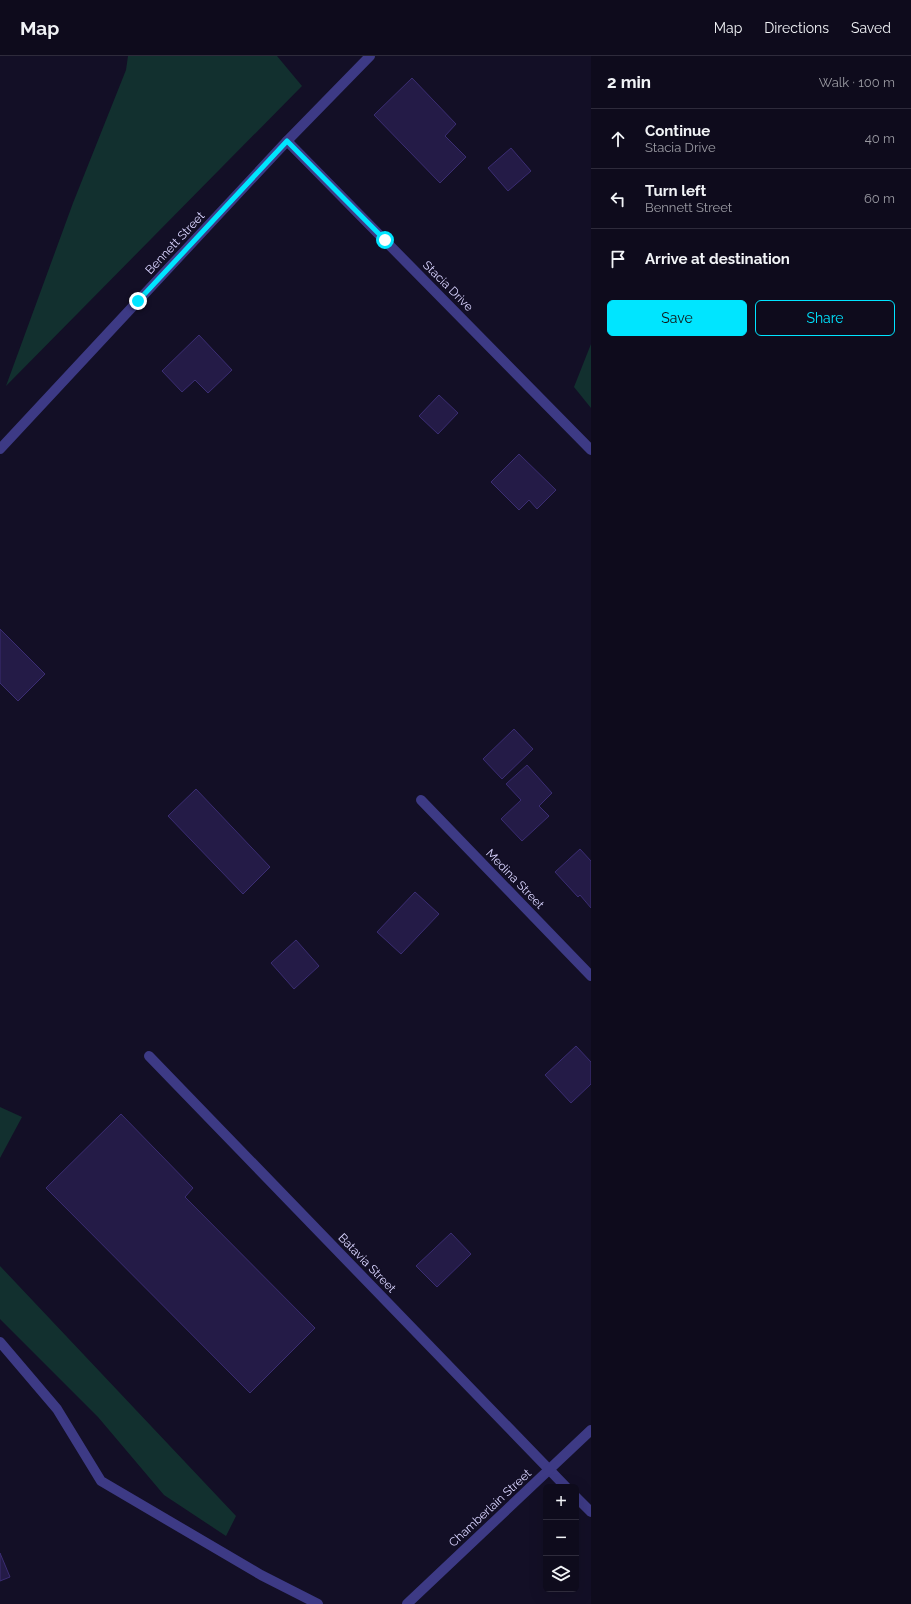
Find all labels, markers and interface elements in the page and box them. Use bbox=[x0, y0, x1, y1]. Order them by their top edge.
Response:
text: Map bbox=[20, 17, 59, 39]
text: Map bbox=[714, 20, 742, 36]
text: Directions bbox=[764, 20, 829, 36]
text: Saved bbox=[851, 20, 891, 36]
text: 2 min bbox=[607, 72, 651, 92]
text: Walk · 100 m bbox=[819, 75, 895, 90]
text: Continue bbox=[645, 122, 710, 140]
icon: ahead bbox=[607, 128, 629, 150]
text: 40 m bbox=[865, 131, 895, 146]
text: Stacia Drive bbox=[645, 140, 716, 155]
text: Turn left bbox=[645, 182, 706, 200]
icon: left bbox=[607, 188, 629, 210]
text: 60 m bbox=[864, 191, 895, 206]
text: Bennett Street bbox=[645, 200, 732, 215]
street label: Bennett Street bbox=[142, 209, 208, 277]
route start bbox=[376, 231, 394, 249]
icon: arrive bbox=[607, 248, 629, 270]
text: Arrive at destination bbox=[645, 250, 790, 268]
street label: Stacia Drive bbox=[420, 258, 476, 314]
route end bbox=[129, 292, 147, 310]
button: Save bbox=[607, 300, 747, 336]
button: Share bbox=[755, 300, 895, 336]
street label: Medina Street bbox=[483, 846, 547, 912]
street label: Batavia Street bbox=[335, 1231, 399, 1295]
street label: Chamberlain Street bbox=[446, 1466, 534, 1550]
map controls bbox=[543, 1484, 579, 1592]
button: + bbox=[543, 1484, 579, 1520]
button: − bbox=[543, 1520, 579, 1556]
button: layers bbox=[543, 1556, 579, 1592]

